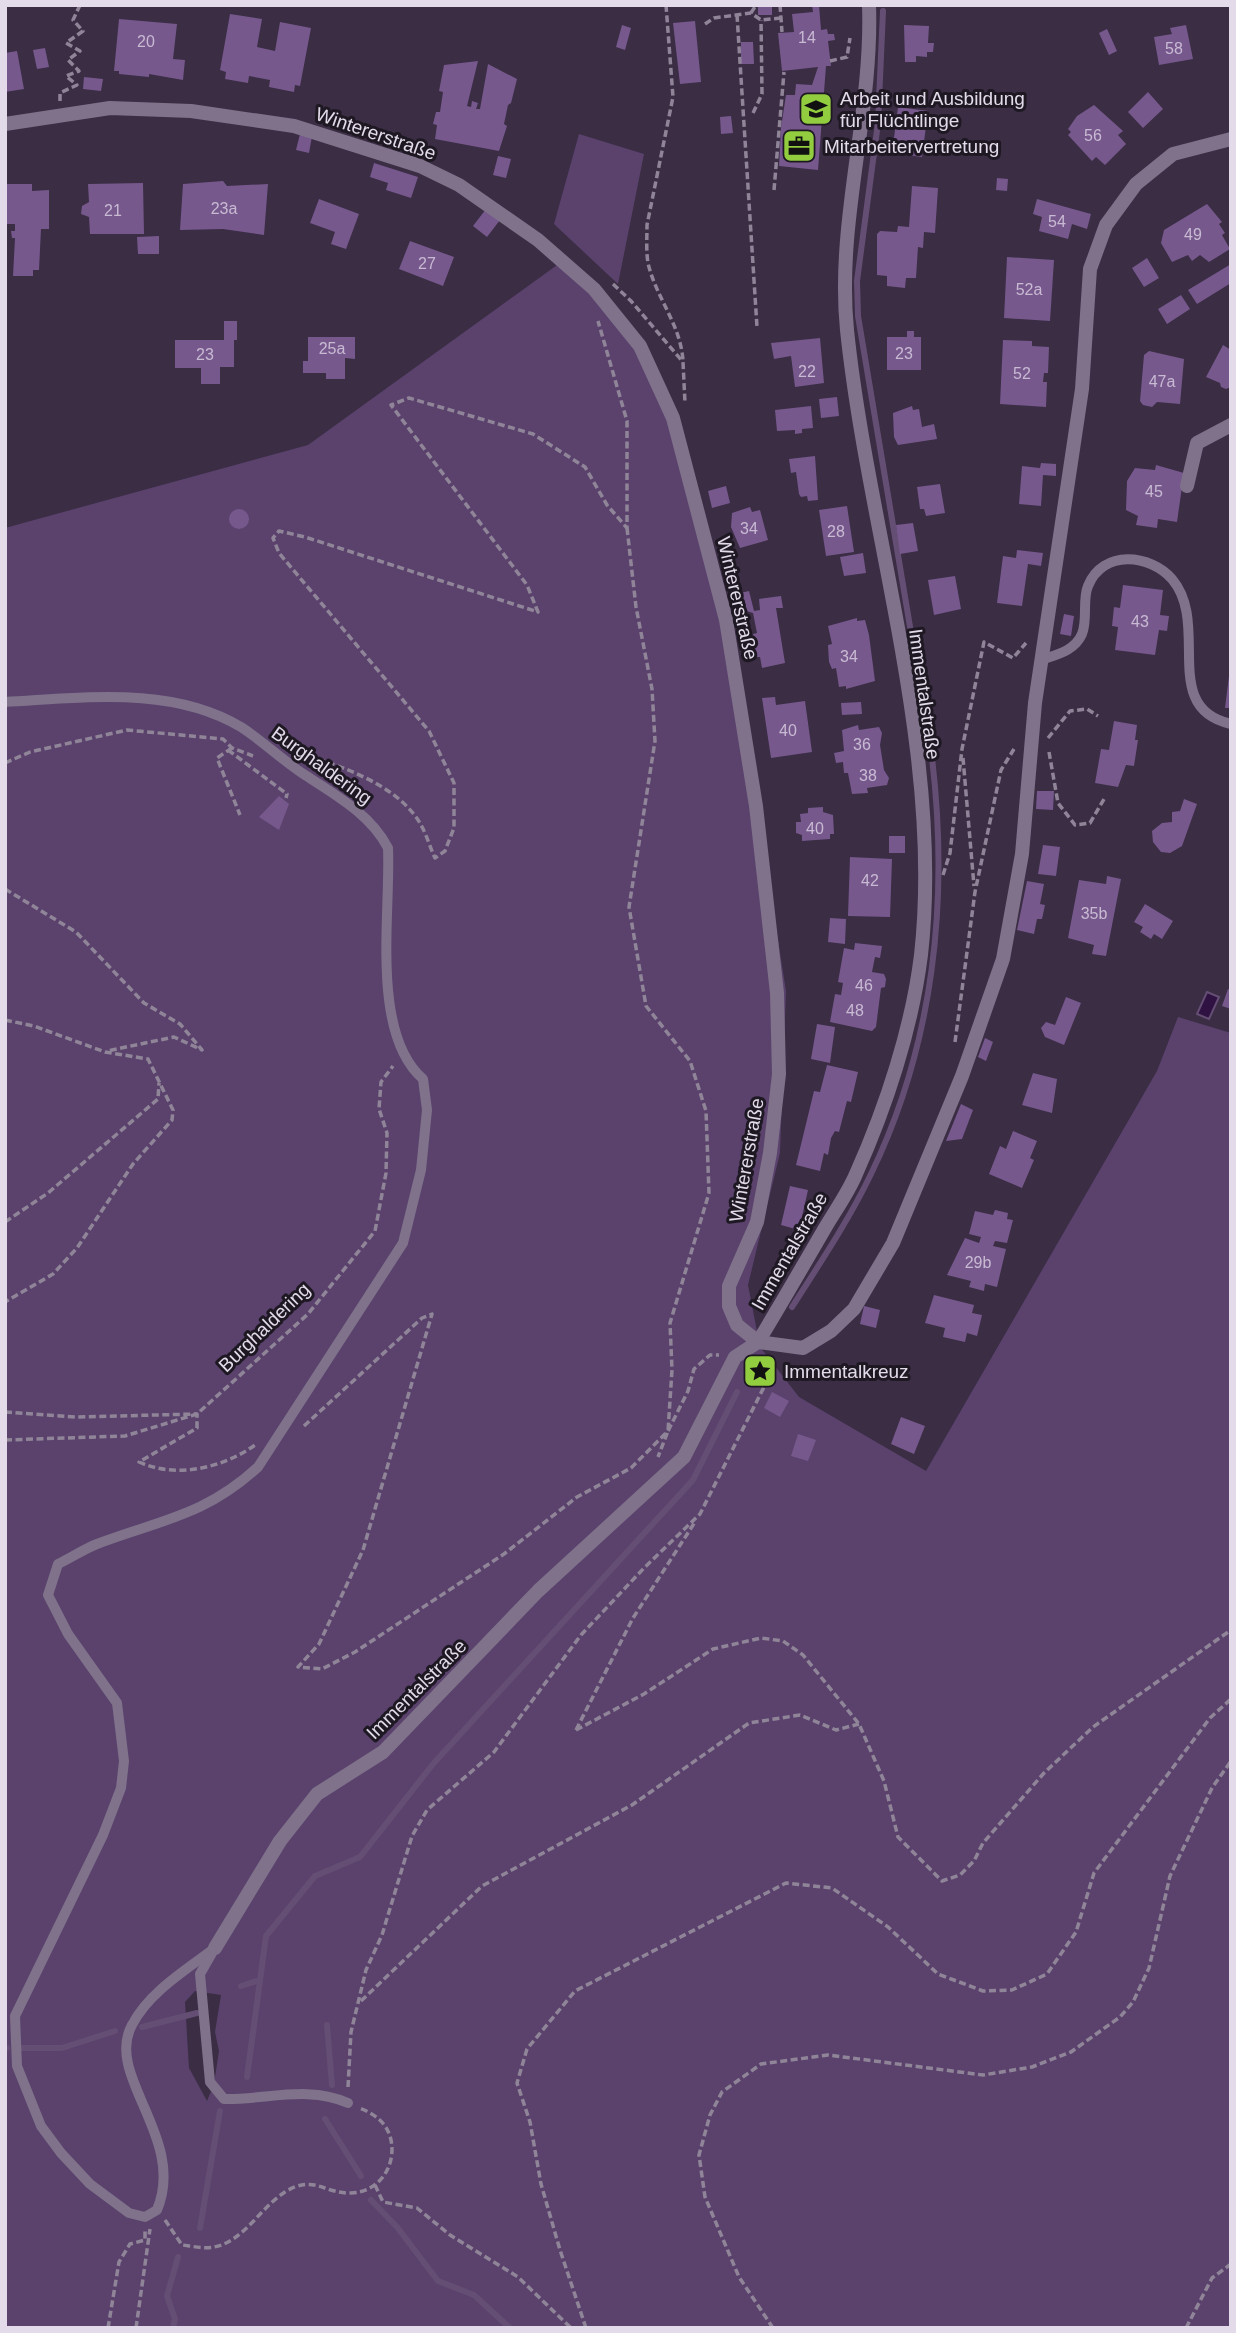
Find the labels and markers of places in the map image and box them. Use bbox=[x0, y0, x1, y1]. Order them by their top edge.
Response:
place label: Arbeit und Ausbildung für Flüchtlinge bbox=[840, 88, 1025, 131]
school or university icon: Arbeit und Ausbildung für Flüchtlinge bbox=[797, 90, 835, 128]
office icon: Mitarbeitervertretung bbox=[780, 127, 818, 165]
place label: Mitarbeitervertretung bbox=[824, 136, 999, 157]
place icon: Immentalkreuz bbox=[741, 1352, 779, 1390]
place label: Immentalkreuz bbox=[784, 1361, 909, 1382]

